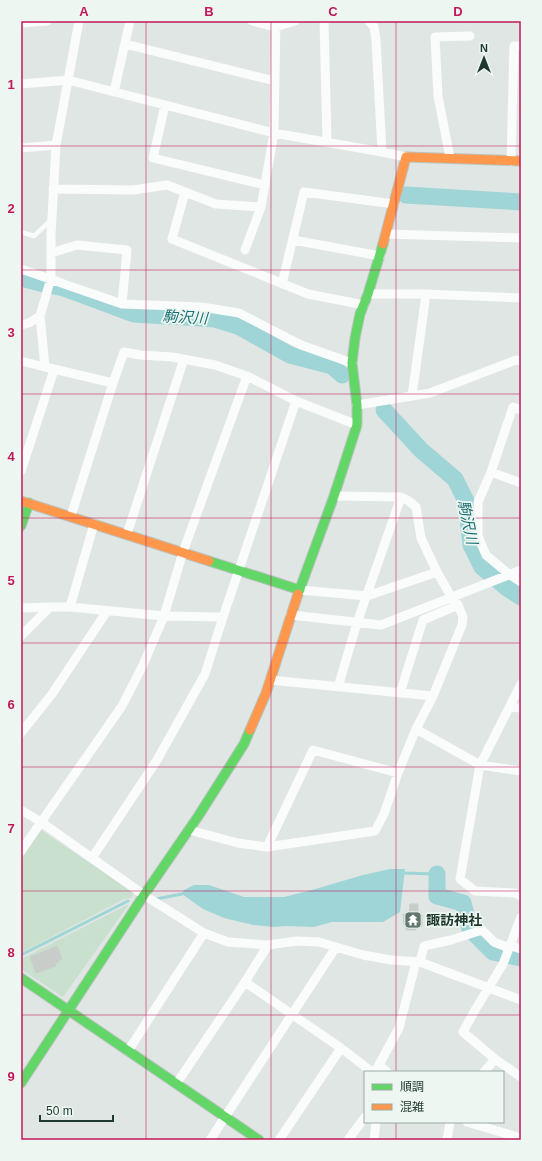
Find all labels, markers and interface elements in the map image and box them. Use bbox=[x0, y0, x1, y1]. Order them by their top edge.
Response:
text: A bbox=[79, 4, 89, 19]
text: B bbox=[204, 4, 214, 19]
text: C bbox=[328, 4, 338, 19]
text: D bbox=[453, 4, 463, 19]
north arrow bbox=[464, 38, 504, 78]
text: N bbox=[480, 42, 488, 54]
text: 1 bbox=[7, 77, 15, 92]
text: 2 bbox=[7, 201, 15, 216]
water label: 駒沢川 bbox=[162, 307, 210, 327]
text: 3 bbox=[7, 325, 15, 340]
text: 4 bbox=[7, 449, 15, 464]
water label: 駒沢川 bbox=[455, 498, 481, 548]
text: 5 bbox=[7, 573, 15, 588]
text: 6 bbox=[7, 697, 15, 712]
text: 7 bbox=[7, 821, 15, 836]
temple icon: 諏訪神社 bbox=[403, 910, 423, 930]
place label: 諏訪神社 bbox=[426, 912, 482, 928]
text: 8 bbox=[7, 945, 15, 960]
text: 9 bbox=[7, 1069, 15, 1084]
legend bbox=[364, 1071, 504, 1123]
text: 順調 bbox=[400, 1080, 424, 1094]
scale bar bbox=[40, 1097, 113, 1123]
text: 混雑 bbox=[400, 1100, 424, 1114]
text: 50 m bbox=[46, 1104, 73, 1118]

